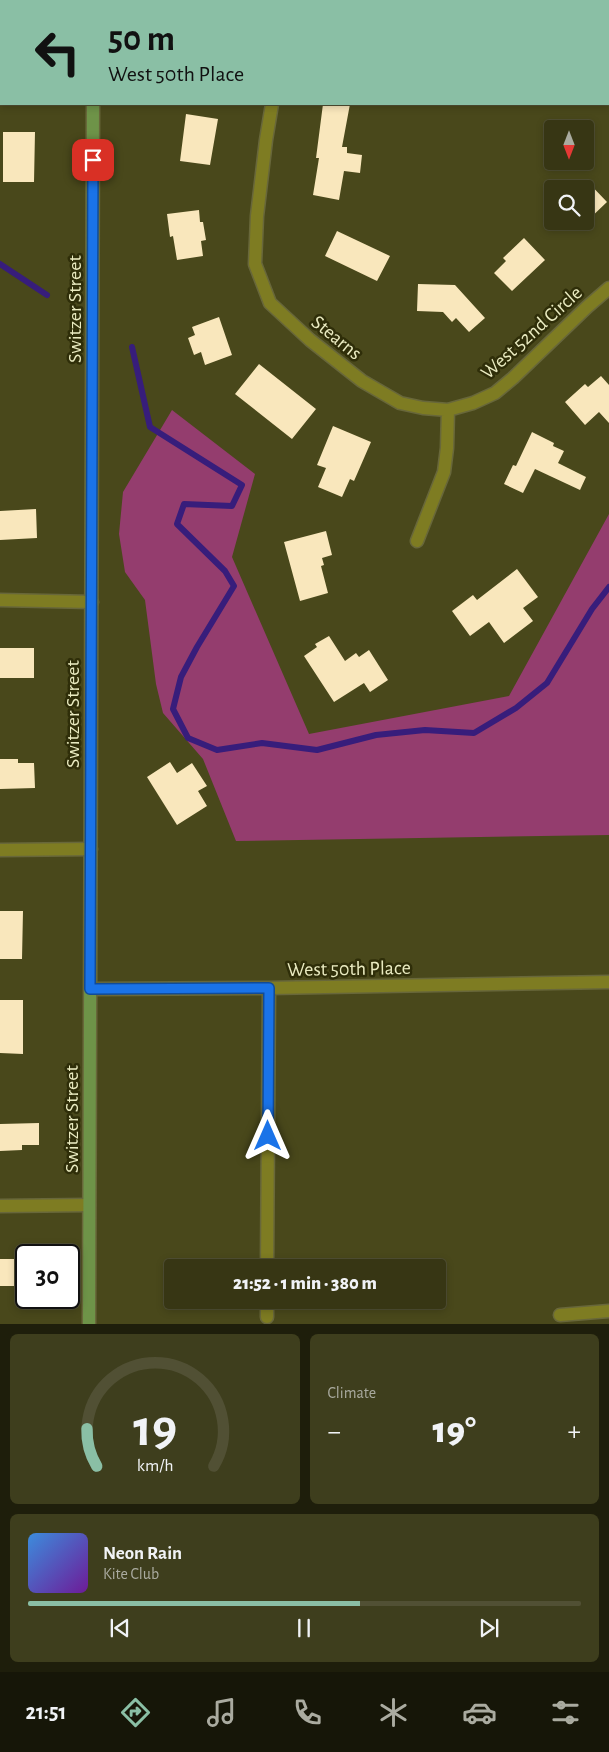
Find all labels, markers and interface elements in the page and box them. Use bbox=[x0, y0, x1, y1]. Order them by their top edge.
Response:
icon: left bbox=[25, 20, 90, 85]
text: 50 m bbox=[108, 22, 175, 57]
text: West 50th Place bbox=[108, 63, 244, 85]
north arrow bbox=[544, 120, 594, 170]
map controls bbox=[544, 120, 594, 230]
pin bbox=[72, 139, 114, 181]
icon: arrive bbox=[79, 146, 107, 174]
button: search bbox=[544, 180, 594, 230]
street label: Switzer Street bbox=[65, 255, 85, 363]
street label: West 52nd Circle bbox=[477, 282, 586, 383]
street label: Stearns bbox=[308, 312, 365, 364]
street label: Switzer Street bbox=[63, 660, 83, 768]
street label: West 50th Place bbox=[287, 958, 411, 980]
street label: Switzer Street bbox=[62, 1065, 82, 1173]
position arrow bbox=[241, 1109, 293, 1161]
speed limit sign: 30 bbox=[15, 1244, 80, 1309]
text: 21:52 · 1 min · 380 m bbox=[233, 1274, 377, 1293]
text: Climate bbox=[328, 1385, 376, 1401]
text: 19 bbox=[133, 1403, 177, 1455]
text: 19° bbox=[432, 1412, 476, 1450]
text: − bbox=[328, 1418, 341, 1446]
text: + bbox=[568, 1418, 581, 1446]
text: km/h bbox=[136, 1457, 173, 1475]
text: Neon Rain bbox=[103, 1544, 182, 1563]
text: Kite Club bbox=[103, 1566, 159, 1582]
icon: previous bbox=[106, 1614, 134, 1642]
icon: pause bbox=[290, 1614, 318, 1642]
icon: next bbox=[475, 1614, 503, 1642]
icon: directions bbox=[118, 1695, 153, 1730]
icon: music bbox=[204, 1695, 239, 1730]
icon: phone bbox=[290, 1695, 325, 1730]
icon: climate bbox=[376, 1695, 411, 1730]
icon: car bbox=[462, 1695, 497, 1730]
icon: filters bbox=[548, 1695, 583, 1730]
text: 21:51 bbox=[26, 1701, 66, 1723]

